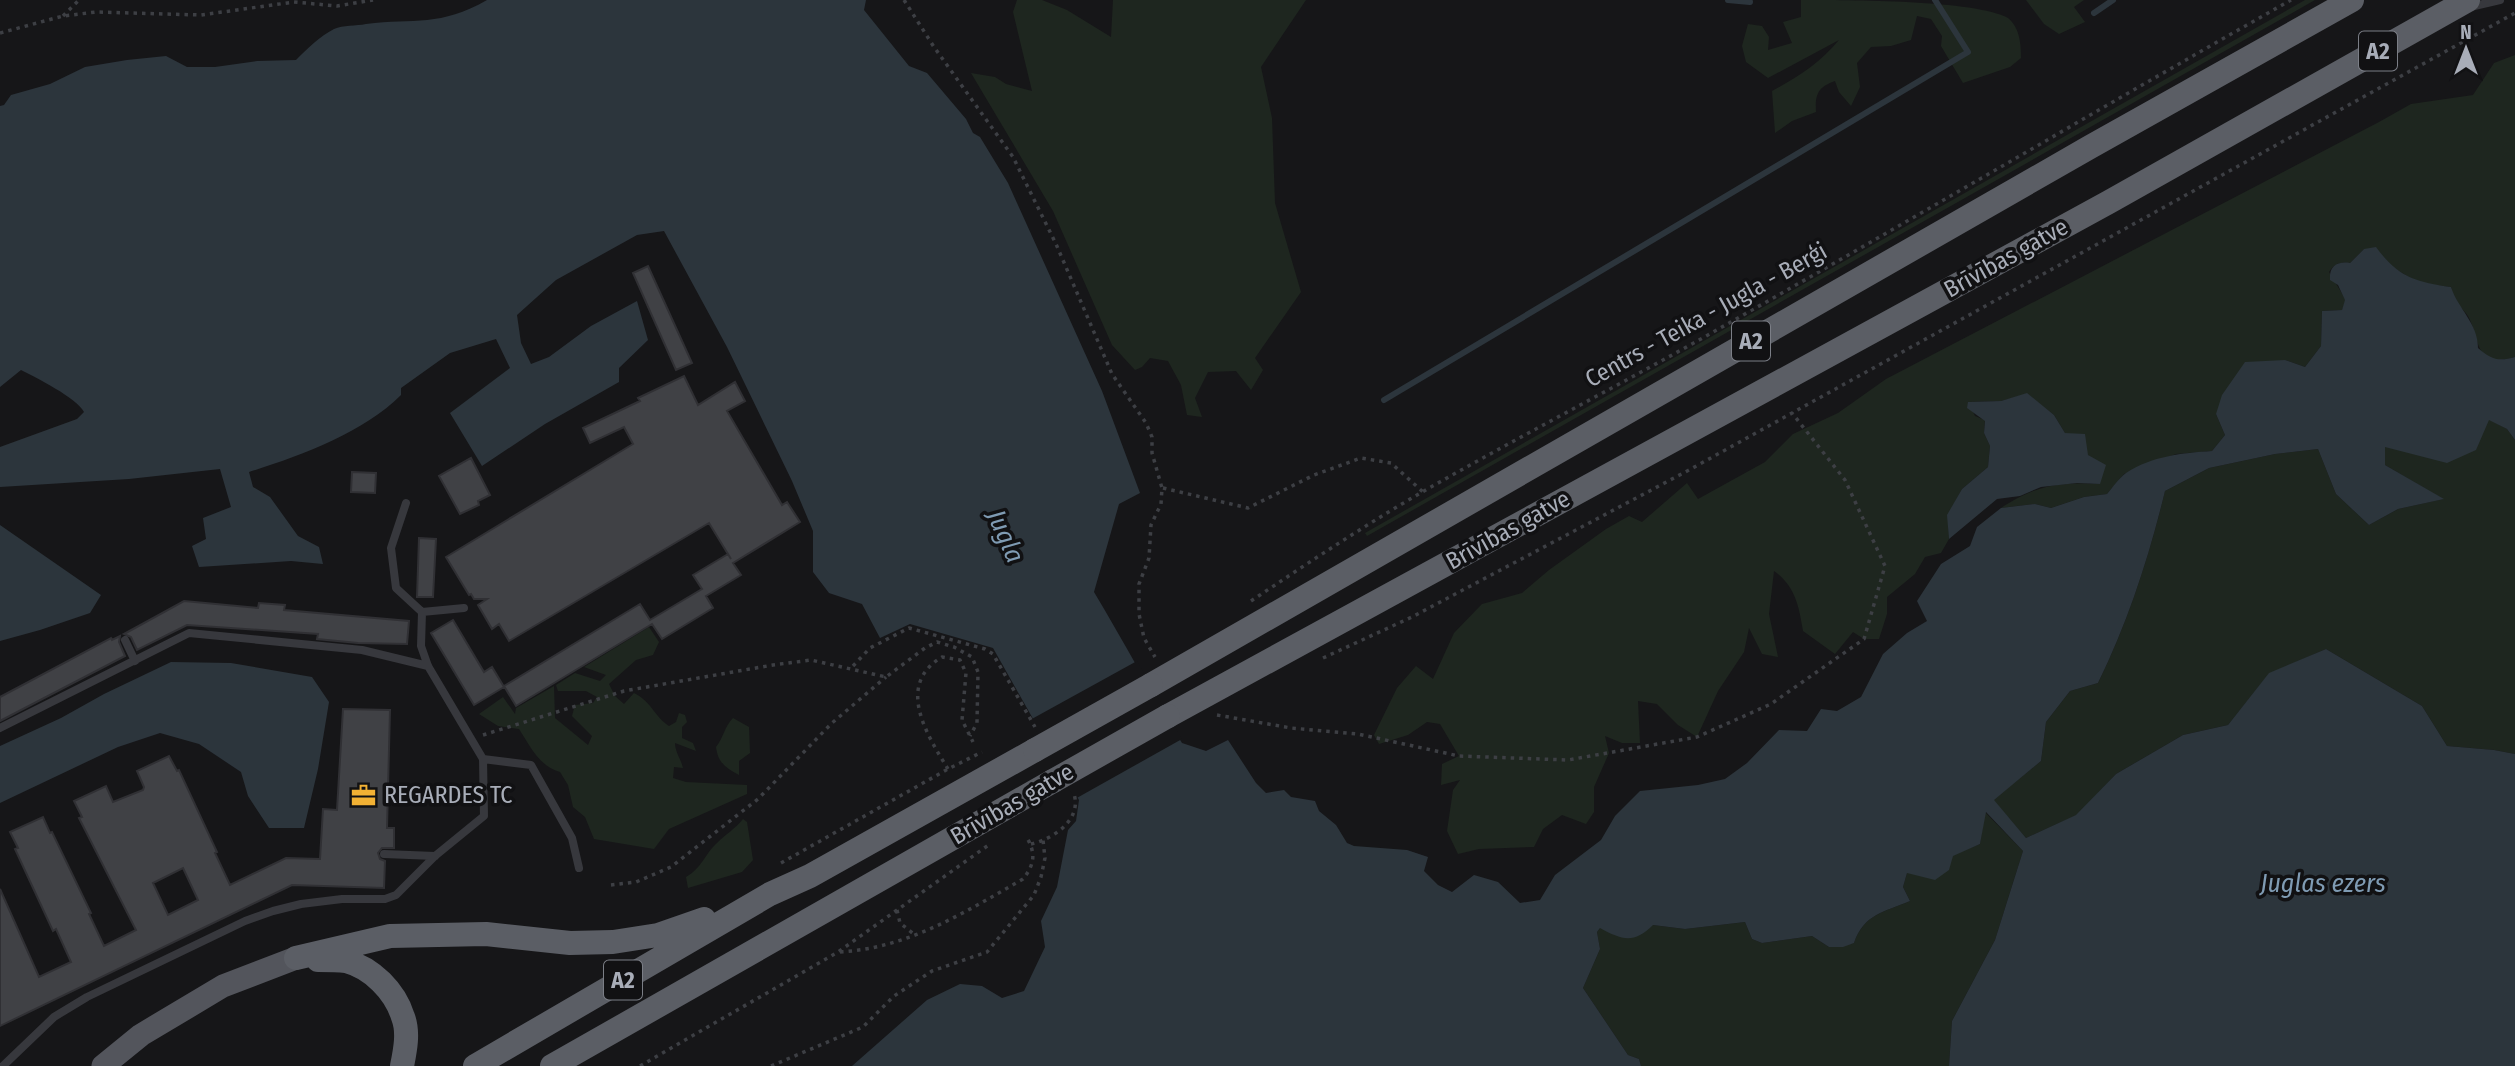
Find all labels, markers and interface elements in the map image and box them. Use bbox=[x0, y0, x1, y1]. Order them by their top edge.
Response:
north arrow bbox=[2431, 14, 2501, 84]
text: N bbox=[2460, 21, 2472, 44]
road number: A2 bbox=[2359, 32, 2397, 70]
street label: Brīvības gatve bbox=[1939, 212, 2073, 304]
street label: Centrs - Teika - Jugla - Berģi bbox=[1580, 237, 1832, 393]
road number: A2 bbox=[1732, 322, 1770, 360]
street label: Brīvības gatve bbox=[1441, 484, 1575, 576]
water label: Jugla bbox=[980, 503, 1031, 567]
street label: Brīvības gatve bbox=[946, 758, 1078, 850]
office icon: REGARDES TC bbox=[350, 781, 378, 809]
place label: REGARDES TC bbox=[384, 781, 512, 809]
water label: Juglas ezers bbox=[2258, 868, 2386, 899]
road number: A2 bbox=[604, 960, 642, 1000]

